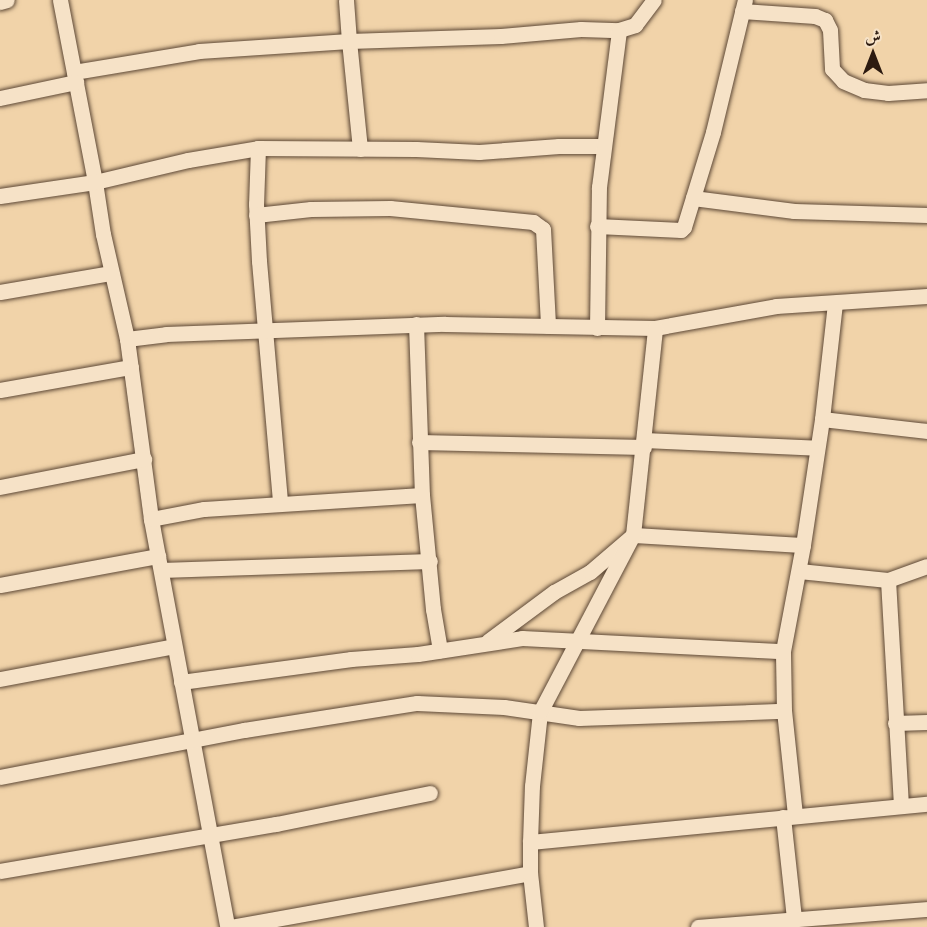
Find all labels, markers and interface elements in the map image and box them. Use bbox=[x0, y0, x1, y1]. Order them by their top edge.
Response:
north arrow bbox=[843, 24, 903, 84]
text: ش bbox=[865, 24, 881, 48]

